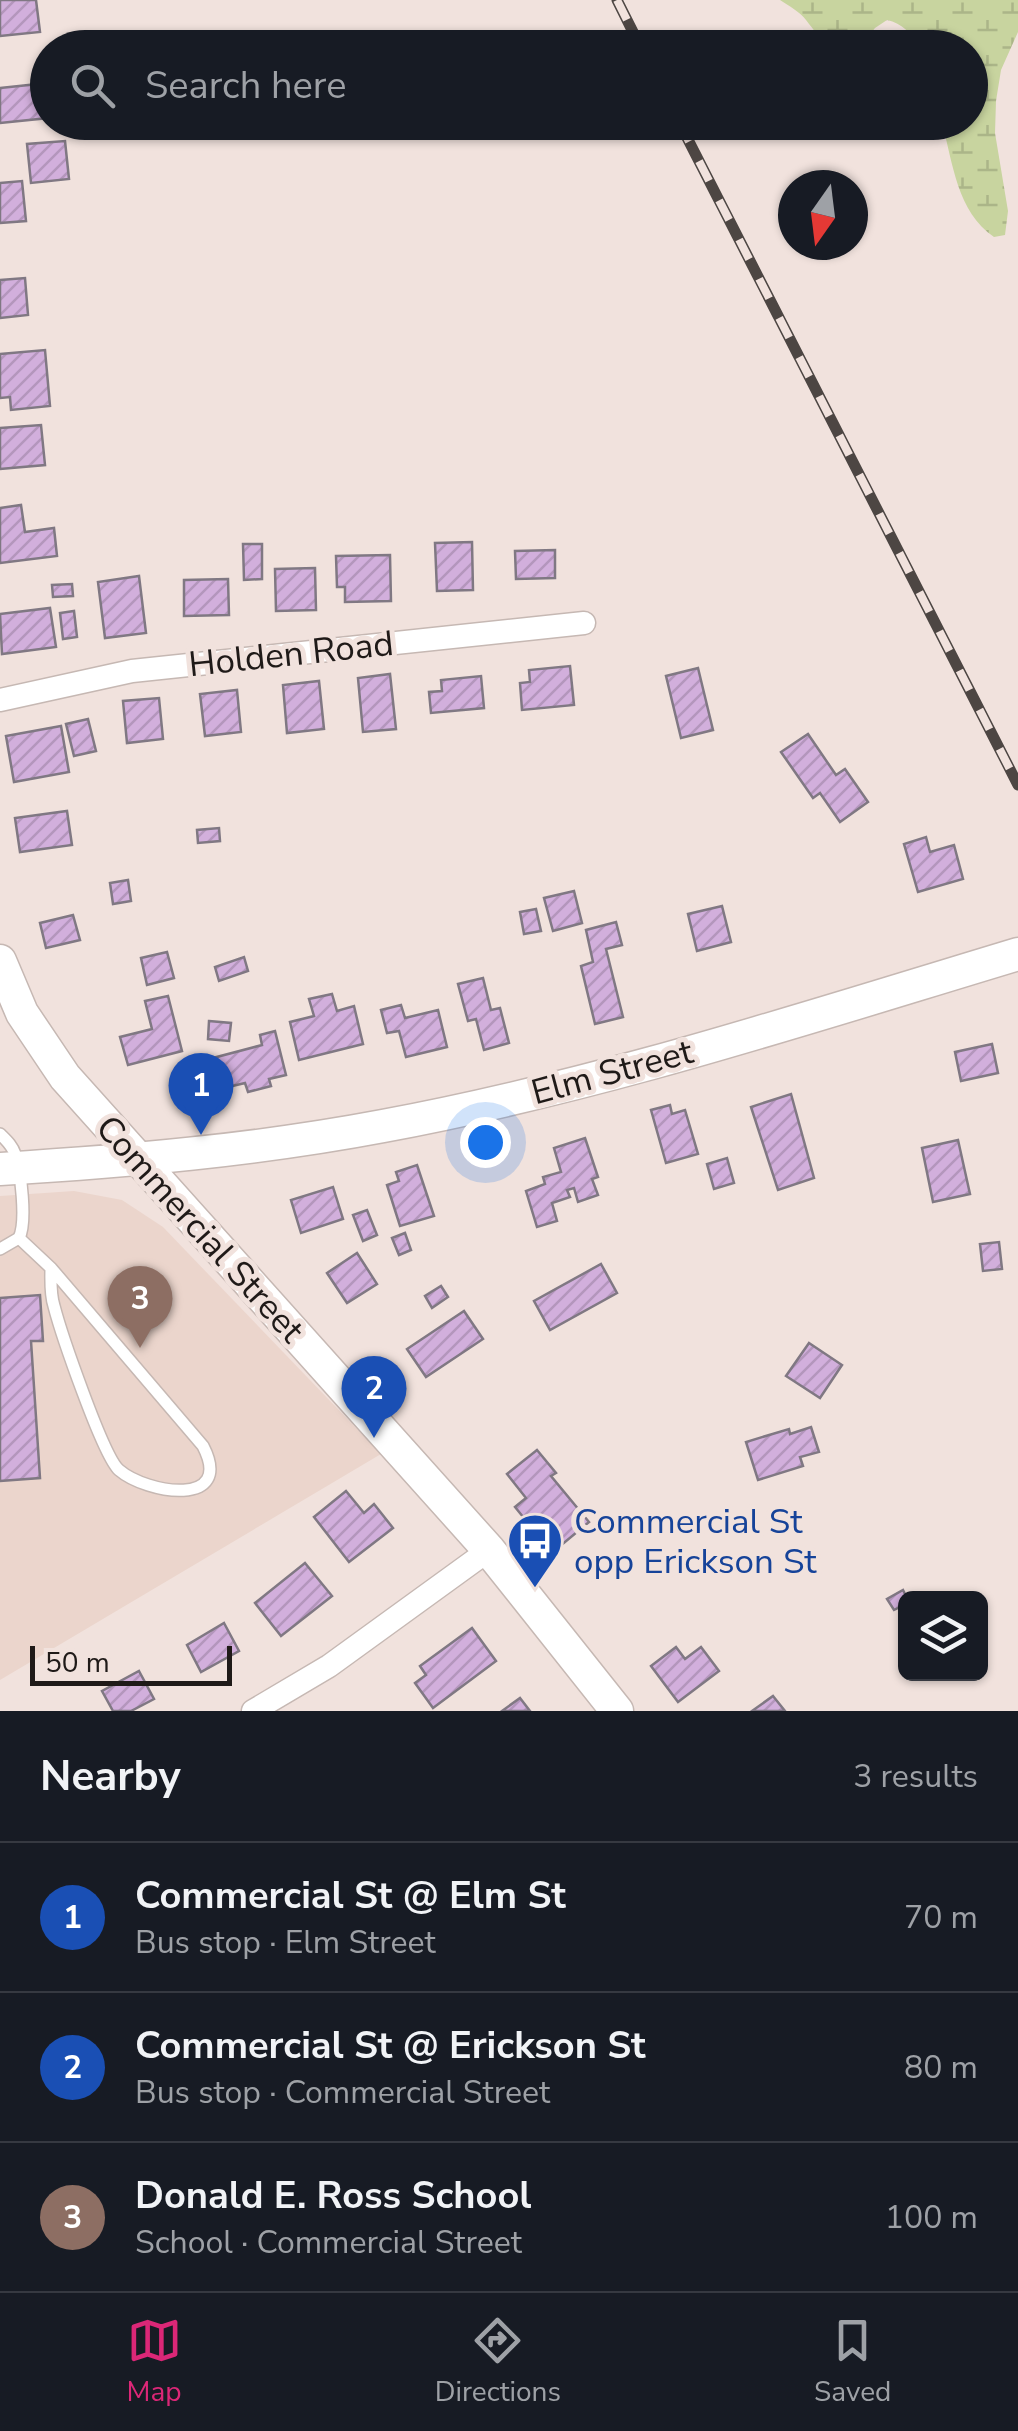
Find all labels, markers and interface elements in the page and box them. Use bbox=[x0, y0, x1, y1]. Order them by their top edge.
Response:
search box bbox=[30, 30, 988, 140]
icon: search bbox=[65, 58, 120, 113]
text: Search here bbox=[145, 60, 346, 111]
north arrow bbox=[778, 170, 868, 260]
street label: Holden Road bbox=[186, 620, 396, 688]
street label: Elm Street bbox=[526, 1028, 699, 1116]
pin: 1 bbox=[168, 1052, 234, 1135]
street label: Commercial Street bbox=[85, 1105, 315, 1353]
your location bbox=[460, 1117, 511, 1168]
pin: 3 bbox=[108, 1266, 172, 1348]
pin: 2 bbox=[342, 1356, 406, 1438]
place label: Commercial St opp Erickson St bbox=[574, 1498, 817, 1585]
bus stop icon: Commercial St opp Erickson St bbox=[505, 1511, 565, 1590]
map controls bbox=[898, 1591, 988, 1681]
button: layers bbox=[898, 1591, 988, 1681]
scale bar bbox=[30, 1641, 232, 1686]
text: 50 m bbox=[45, 1644, 110, 1682]
text: Nearby bbox=[40, 1748, 181, 1805]
text: 3 results bbox=[853, 1755, 978, 1798]
text: Commercial St @ Elm St bbox=[135, 1870, 566, 1921]
text: 1 bbox=[63, 1896, 82, 1939]
text: 70 m bbox=[904, 1896, 978, 1939]
text: Bus stop · Elm Street bbox=[135, 1921, 436, 1964]
text: Commercial St @ Erickson St bbox=[135, 2020, 646, 2071]
text: 2 bbox=[63, 2046, 82, 2089]
text: 80 m bbox=[904, 2046, 978, 2089]
text: Bus stop · Commercial Street bbox=[135, 2071, 550, 2114]
text: Donald E. Ross School bbox=[135, 2170, 531, 2221]
text: 3 bbox=[63, 2196, 82, 2239]
text: 100 m bbox=[885, 2196, 978, 2239]
text: School · Commercial Street bbox=[135, 2221, 522, 2264]
tab: Map bbox=[127, 2313, 182, 2411]
tab: Directions bbox=[435, 2313, 561, 2411]
tab: Saved bbox=[814, 2313, 891, 2411]

